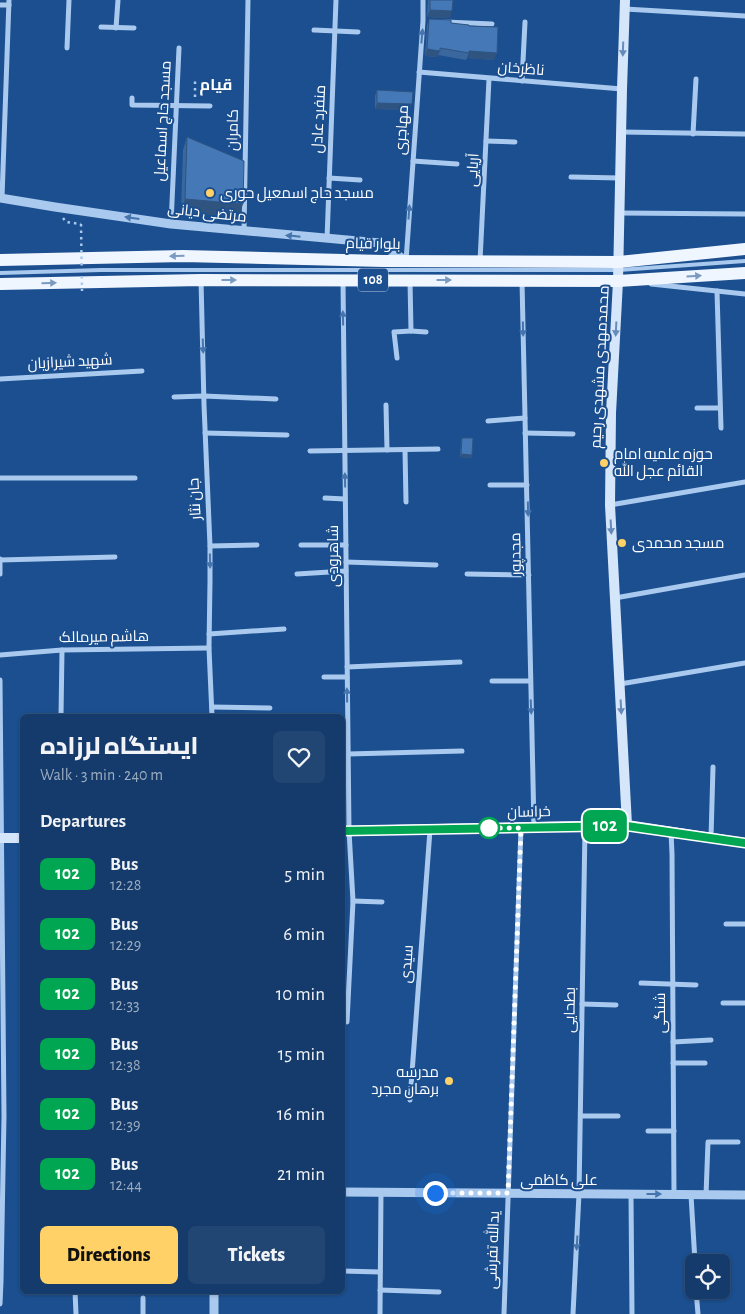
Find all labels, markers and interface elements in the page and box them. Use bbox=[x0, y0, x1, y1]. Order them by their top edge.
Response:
one-way arrow bbox=[418, 28, 426, 44]
one-way arrow bbox=[619, 41, 627, 57]
street label: مسجد حاج اسماعیل bbox=[152, 60, 177, 182]
street label: ناظرخان bbox=[497, 60, 545, 80]
district label: قیام bbox=[200, 77, 232, 96]
street label: منفرد عادل bbox=[310, 84, 329, 154]
street label: مهاجری bbox=[393, 104, 413, 156]
street label: کامران bbox=[225, 109, 243, 151]
street label: آریایی bbox=[464, 153, 483, 187]
place label: مسجد حاج اسمعیل حوری bbox=[220, 186, 374, 204]
marker: مسجد حاج اسمعیل حوری bbox=[204, 187, 216, 199]
street label: مرتضی دیانی bbox=[166, 201, 247, 227]
one-way arrow bbox=[406, 204, 414, 220]
one-way arrow bbox=[123, 214, 139, 222]
one-way arrow bbox=[285, 232, 301, 240]
street label: بلوار قیام bbox=[345, 236, 401, 254]
one-way arrow bbox=[169, 252, 185, 260]
road number: 108 bbox=[358, 268, 388, 292]
one-way arrow bbox=[686, 272, 702, 280]
one-way arrow bbox=[221, 276, 237, 284]
one-way arrow bbox=[436, 276, 452, 284]
one-way arrow bbox=[41, 279, 57, 287]
street label: محمدمهدی مشهدی رحیم bbox=[587, 285, 614, 449]
one-way arrow bbox=[339, 309, 347, 325]
one-way arrow bbox=[519, 322, 527, 338]
one-way arrow bbox=[611, 322, 619, 338]
one-way arrow bbox=[199, 338, 207, 354]
street label: شهید شیرازیان bbox=[27, 351, 113, 374]
place label: حوزه علمیه امام القائم عجل الله bbox=[614, 447, 713, 481]
marker: حوزه علمیه امام القائم عجل الله bbox=[598, 457, 610, 469]
one-way arrow bbox=[341, 472, 349, 488]
street label: جان نثار bbox=[185, 478, 206, 521]
one-way arrow bbox=[524, 501, 532, 517]
one-way arrow bbox=[608, 519, 616, 535]
street label: شاهرودی bbox=[325, 525, 343, 587]
street label: مجدپور bbox=[508, 532, 526, 577]
place label: مسجد محمدی bbox=[632, 536, 724, 553]
marker: مسجد محمدی bbox=[616, 537, 628, 549]
one-way arrow bbox=[206, 553, 214, 569]
street label: هاشم میرمالک bbox=[59, 628, 149, 647]
one-way arrow bbox=[343, 687, 351, 703]
one-way arrow bbox=[527, 699, 535, 715]
one-way arrow bbox=[617, 699, 625, 715]
button: heart bbox=[273, 731, 325, 783]
text: ایستگاه لرزاده bbox=[40, 735, 198, 759]
text: Walk · 3 min · 240 m bbox=[40, 767, 163, 783]
street label: خراسان bbox=[507, 804, 551, 822]
line badge: 102 bbox=[576, 810, 634, 842]
text: Departures bbox=[40, 812, 126, 831]
unlabelled marker bbox=[478, 817, 500, 839]
text: 102 bbox=[593, 817, 617, 835]
text: Bus bbox=[110, 855, 138, 874]
text: 102 bbox=[55, 865, 80, 883]
text: 5 min bbox=[284, 865, 325, 884]
text: 12:28 bbox=[110, 877, 141, 893]
text: Bus bbox=[110, 915, 138, 934]
text: 102 bbox=[55, 925, 80, 943]
text: 6 min bbox=[283, 925, 325, 944]
text: 12:29 bbox=[110, 937, 141, 953]
street label: سیدی bbox=[398, 944, 418, 984]
text: Bus bbox=[110, 975, 138, 994]
text: 102 bbox=[55, 985, 80, 1003]
text: 10 min bbox=[276, 985, 325, 1004]
street label: بطحایی bbox=[562, 987, 580, 1033]
street label: شنگی bbox=[652, 993, 670, 1033]
text: 12:33 bbox=[110, 997, 140, 1013]
text: Bus bbox=[110, 1035, 138, 1054]
text: 102 bbox=[55, 1045, 80, 1063]
text: 15 min bbox=[278, 1045, 325, 1064]
text: 12:38 bbox=[110, 1057, 141, 1073]
place label: مدرسه برهان مجرد bbox=[371, 1065, 439, 1099]
marker: مدرسه برهان مجرد bbox=[443, 1075, 455, 1087]
text: Bus bbox=[110, 1095, 138, 1114]
text: 102 bbox=[55, 1105, 80, 1123]
text: 16 min bbox=[277, 1105, 325, 1124]
text: 12:39 bbox=[110, 1117, 141, 1133]
text: Bus bbox=[110, 1155, 138, 1174]
text: 102 bbox=[55, 1165, 80, 1183]
text: 21 min bbox=[277, 1165, 325, 1184]
street label: علی کاظمی bbox=[520, 1173, 598, 1190]
text: 12:44 bbox=[110, 1177, 142, 1193]
your location bbox=[423, 1181, 448, 1206]
one-way arrow bbox=[646, 1190, 662, 1198]
street label: یدالله تفرشی bbox=[481, 1211, 504, 1289]
button: Directions bbox=[40, 1226, 178, 1284]
button: Tickets bbox=[188, 1226, 325, 1284]
one-way arrow bbox=[572, 1235, 580, 1251]
map controls bbox=[685, 1254, 730, 1299]
button: locate bbox=[685, 1254, 730, 1299]

